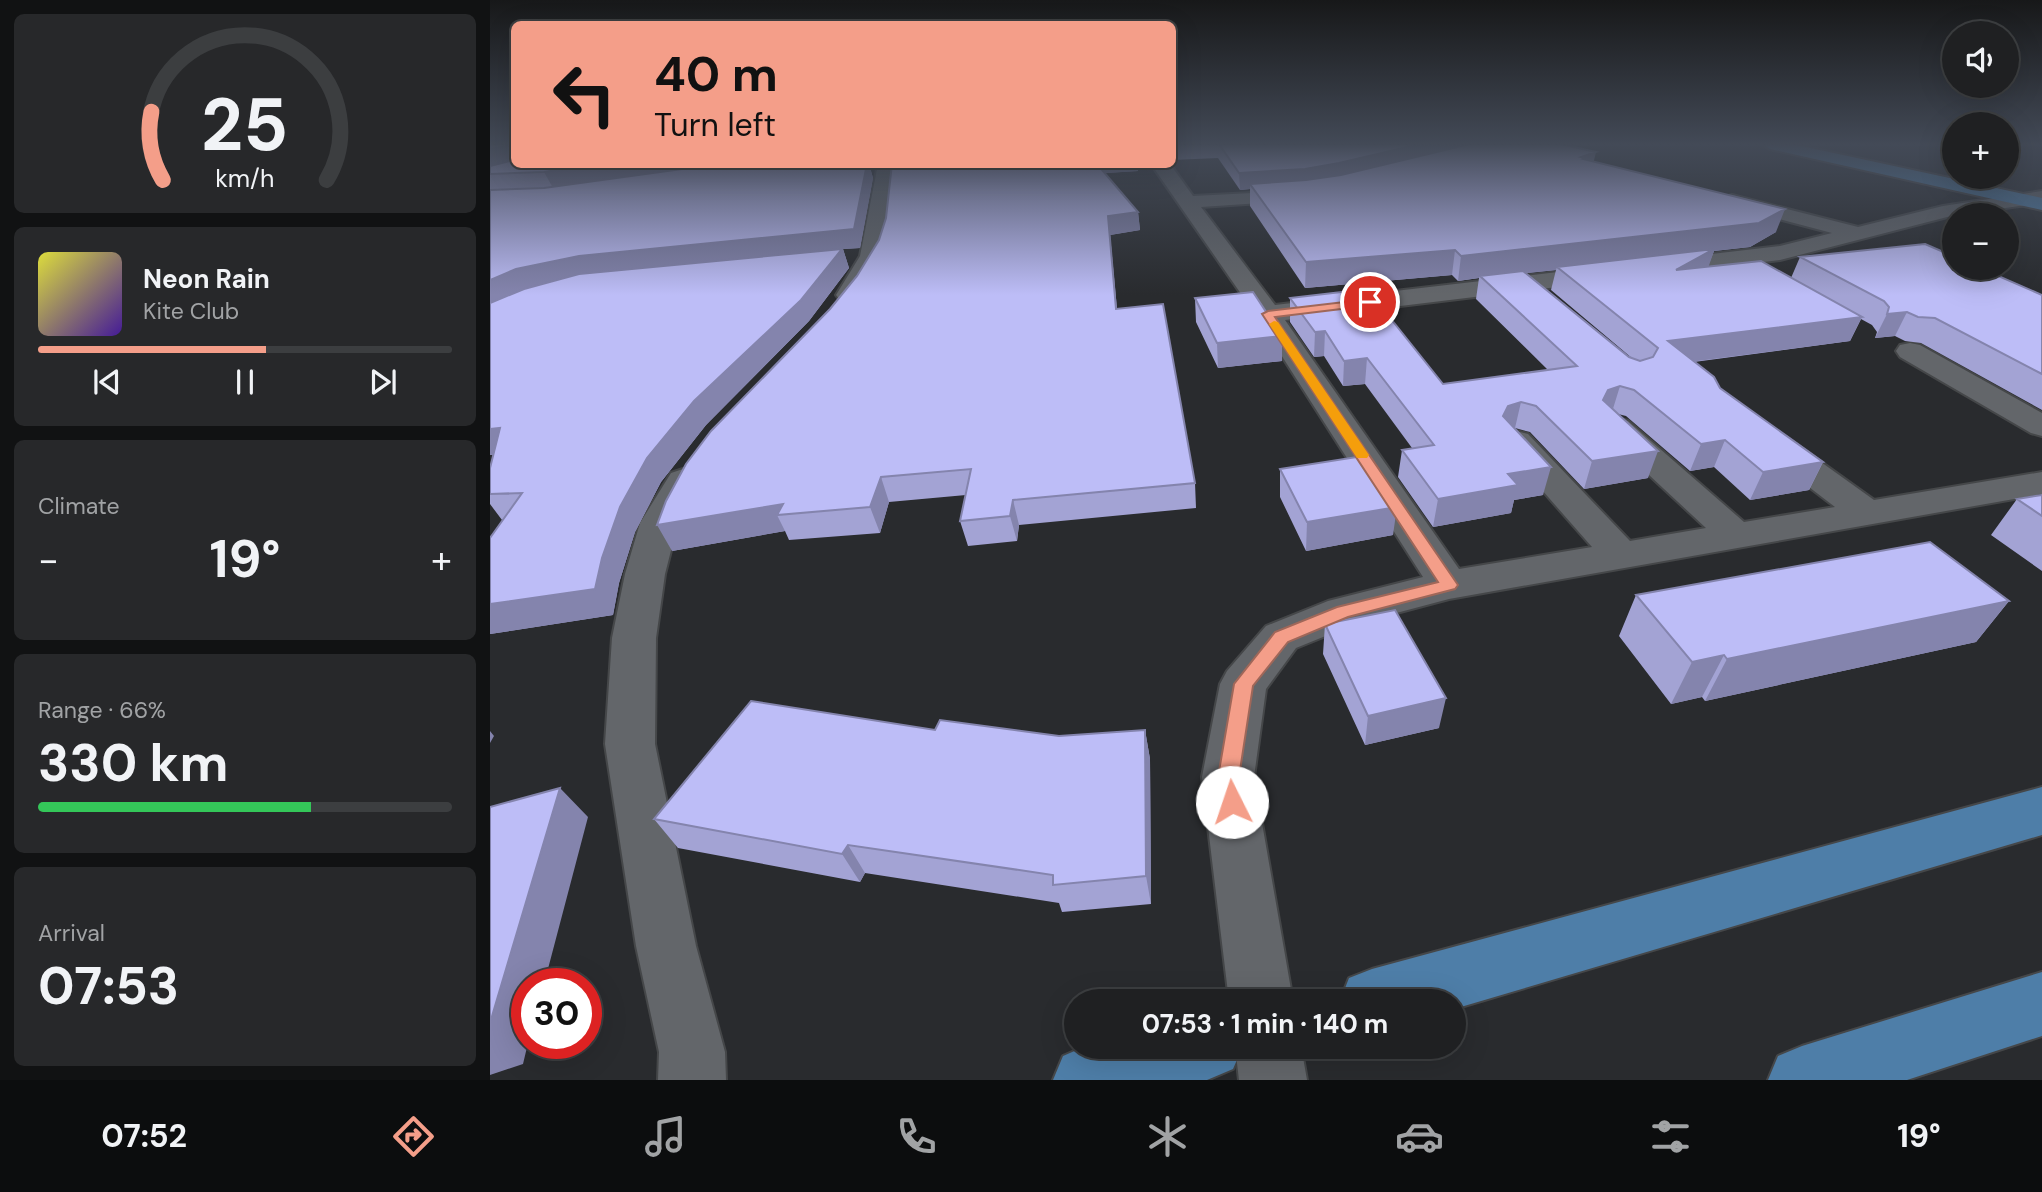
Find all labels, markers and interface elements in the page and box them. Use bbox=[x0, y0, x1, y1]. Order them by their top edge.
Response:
map controls bbox=[1942, 21, 2019, 280]
button: sound bbox=[1942, 21, 2019, 98]
text: 40 m bbox=[654, 42, 778, 106]
icon: left bbox=[539, 49, 630, 140]
text: 25 bbox=[201, 78, 289, 173]
text: Turn left bbox=[654, 104, 776, 146]
button: + bbox=[1942, 112, 2019, 189]
text: km/h bbox=[215, 161, 275, 194]
button: − bbox=[1942, 203, 2019, 280]
text: Neon Rain bbox=[143, 262, 270, 296]
pin bbox=[1340, 272, 1400, 332]
icon: arrive bbox=[1351, 283, 1389, 321]
text: Kite Club bbox=[143, 296, 239, 326]
icon: previous bbox=[88, 363, 126, 401]
icon: pause bbox=[226, 363, 264, 401]
icon: next bbox=[364, 363, 402, 401]
text: Climate bbox=[38, 491, 120, 521]
text: 19° bbox=[210, 525, 280, 593]
text: − bbox=[38, 535, 59, 585]
text: + bbox=[431, 535, 452, 585]
text: Range · 66% bbox=[38, 695, 166, 725]
text: 330 km bbox=[38, 729, 229, 797]
position arrow bbox=[1195, 765, 1269, 839]
text: Arrival bbox=[38, 918, 105, 948]
text: 07:53 bbox=[38, 952, 179, 1020]
speed limit sign: 30 bbox=[511, 968, 602, 1059]
text: 07:53 · 1 min · 140 m bbox=[1142, 1007, 1388, 1041]
icon: directions bbox=[389, 1112, 438, 1161]
icon: music bbox=[641, 1112, 690, 1161]
icon: phone bbox=[892, 1112, 941, 1161]
icon: climate bbox=[1143, 1112, 1192, 1161]
icon: car bbox=[1395, 1112, 1444, 1161]
icon: filters bbox=[1646, 1112, 1695, 1161]
text: 07:52 bbox=[101, 1115, 187, 1157]
text: 19° bbox=[1897, 1115, 1941, 1157]

